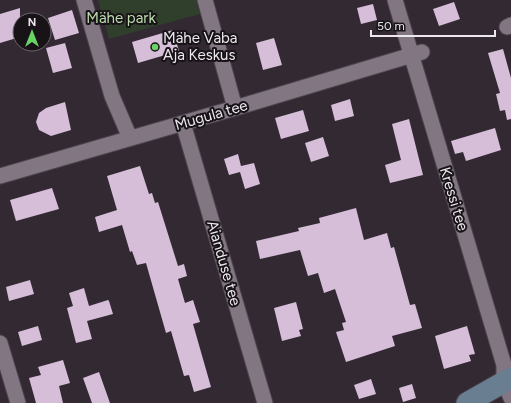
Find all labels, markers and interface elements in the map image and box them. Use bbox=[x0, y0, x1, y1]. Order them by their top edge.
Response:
park label: Mähe park bbox=[86, 9, 156, 27]
north arrow bbox=[12, 12, 52, 52]
scale bar bbox=[371, 12, 495, 38]
text: N bbox=[28, 16, 36, 29]
text: 50 m bbox=[377, 19, 405, 33]
place label: Mähe Vaba Aja Keskus bbox=[163, 29, 237, 64]
marker: Mähe Vaba Aja Keskus bbox=[150, 42, 160, 52]
street label: Mugula tee bbox=[173, 96, 249, 134]
street label: Kressi tee bbox=[436, 165, 472, 233]
street label: Aianduse tee bbox=[203, 218, 245, 308]

